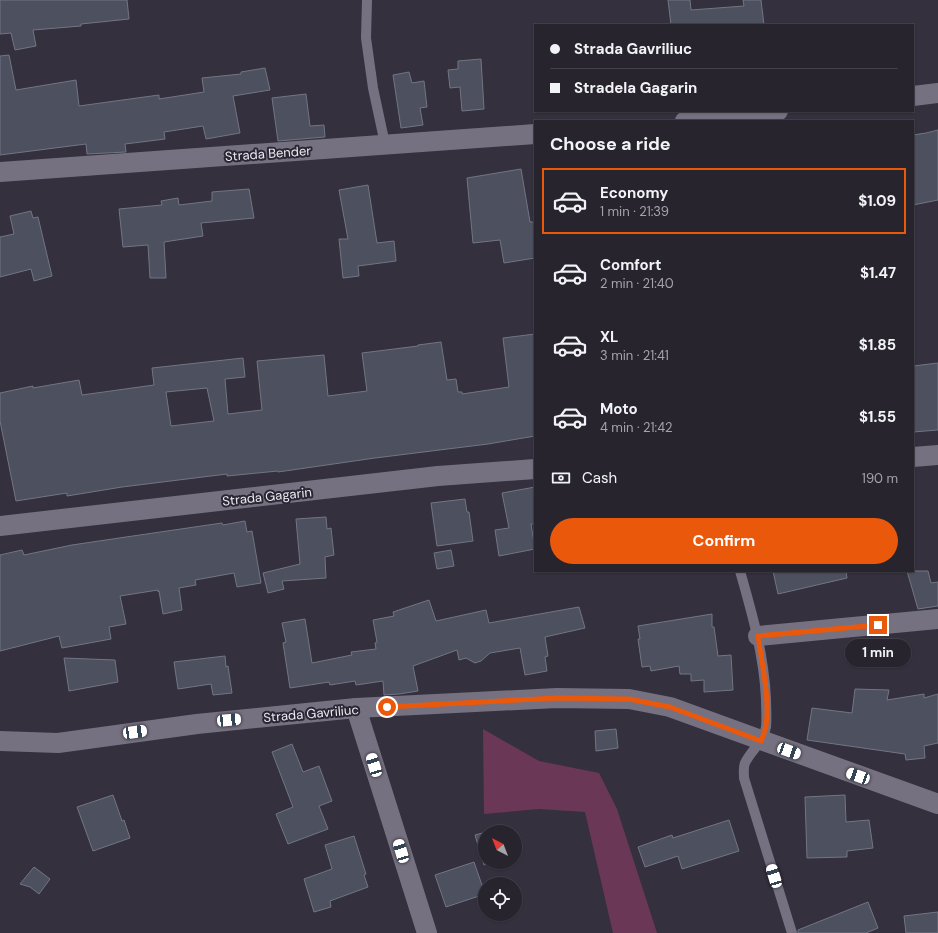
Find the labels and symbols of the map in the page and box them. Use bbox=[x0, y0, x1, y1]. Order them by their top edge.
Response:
street label: Strada Bender bbox=[224, 142, 312, 165]
street label: Strada Gagarin bbox=[221, 483, 313, 510]
route end bbox=[869, 616, 887, 634]
callout: 1 min bbox=[845, 639, 911, 667]
route start bbox=[378, 698, 396, 716]
street label: Strada Gavriliuc bbox=[263, 701, 359, 726]
car bbox=[217, 713, 241, 727]
car bbox=[122, 724, 148, 740]
car bbox=[776, 741, 802, 761]
car bbox=[365, 752, 383, 778]
car bbox=[845, 766, 871, 786]
north arrow bbox=[478, 825, 522, 869]
car bbox=[392, 838, 410, 864]
car bbox=[765, 863, 783, 889]

